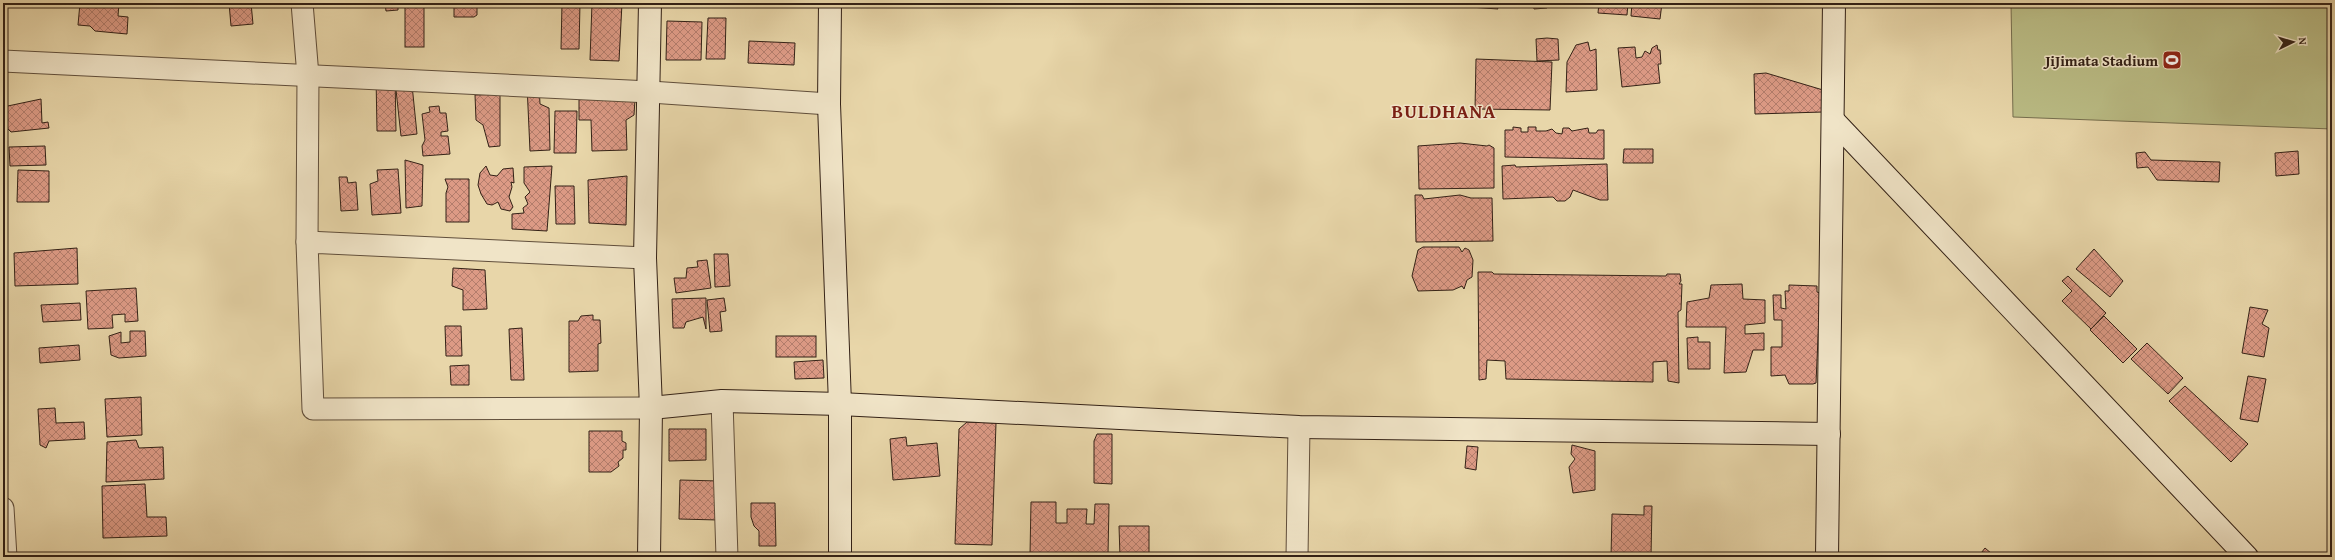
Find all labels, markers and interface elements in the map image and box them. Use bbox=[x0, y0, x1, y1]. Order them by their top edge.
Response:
north arrow bbox=[2273, 22, 2313, 62]
text: N bbox=[2295, 37, 2311, 46]
sports icon: JiJimata Stadium bbox=[2161, 49, 2183, 71]
place label: JiJimata Stadium bbox=[2042, 50, 2158, 71]
district label: BULDHANA bbox=[1392, 97, 1496, 125]

